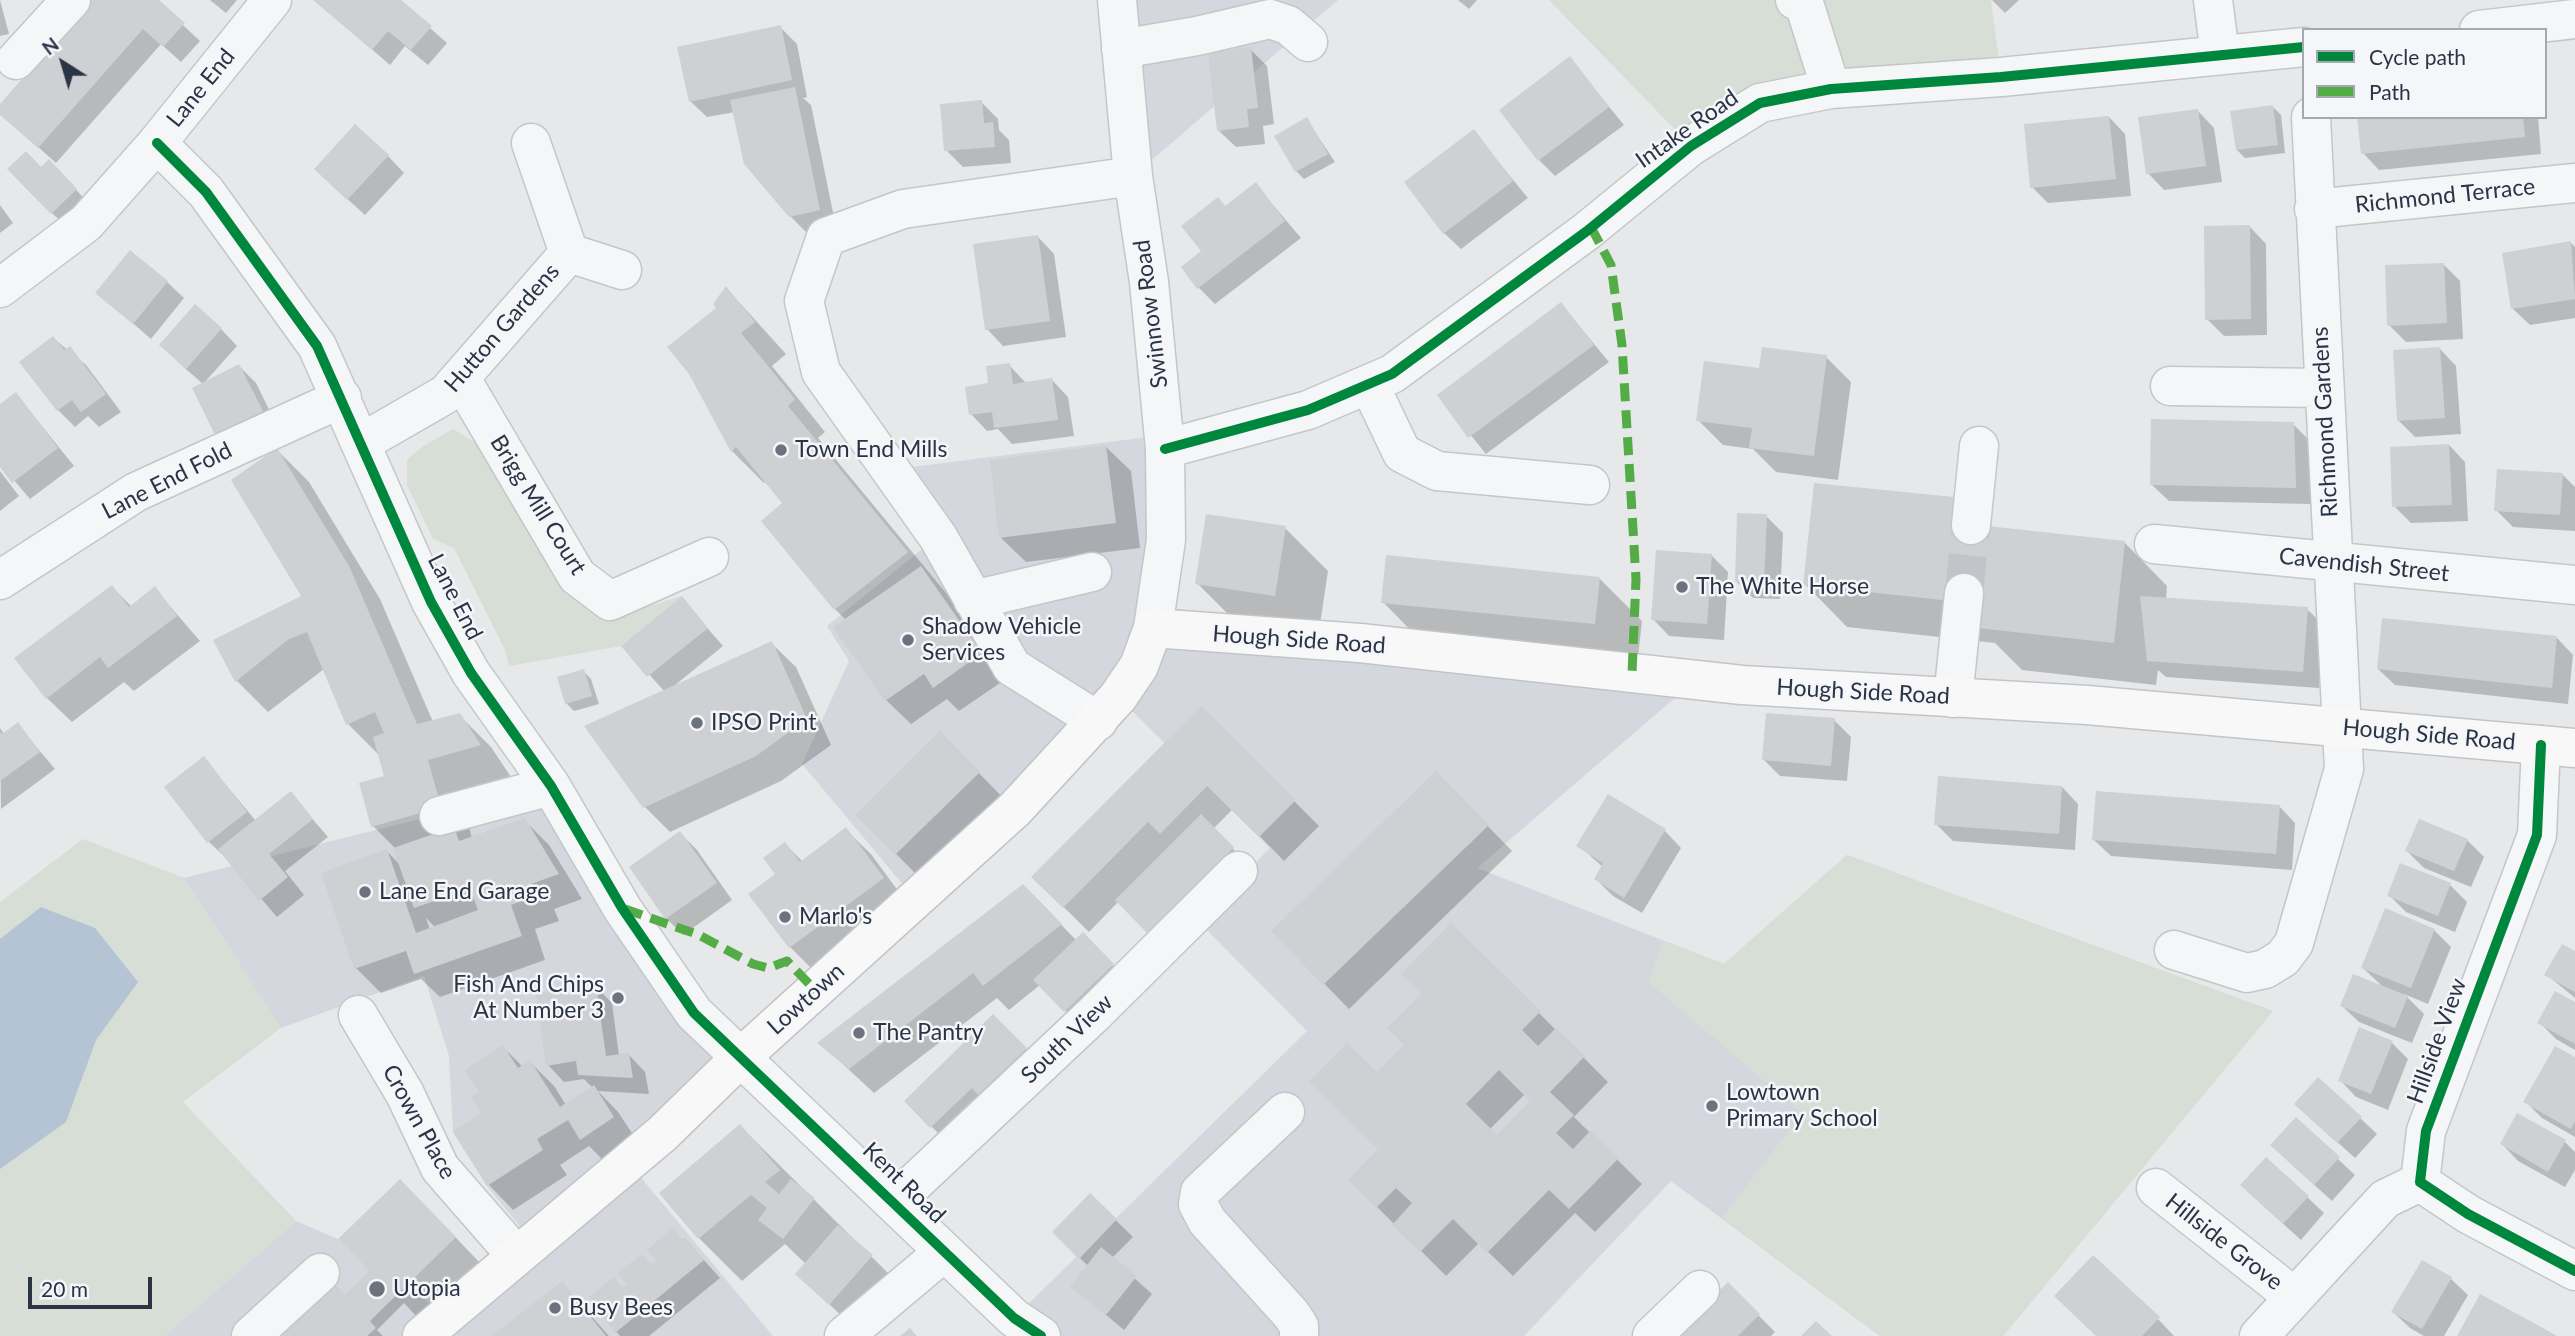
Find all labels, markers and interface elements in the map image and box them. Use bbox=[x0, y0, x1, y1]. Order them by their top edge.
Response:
north arrow bbox=[28, 28, 98, 98]
legend bbox=[2302, 28, 2547, 119]
text: N bbox=[37, 32, 63, 59]
street label: Lane End bbox=[161, 43, 241, 133]
text: Cycle path bbox=[2369, 44, 2466, 69]
text: Path bbox=[2369, 79, 2411, 104]
street label: Intake Road bbox=[1630, 84, 1744, 174]
street label: Richmond Terrace bbox=[2354, 173, 2536, 219]
street label: Swinnow Road bbox=[1128, 238, 1174, 390]
street label: Hutton Gardens bbox=[439, 258, 565, 398]
street label: Richmond Gardens bbox=[2306, 326, 2344, 518]
street label: Brigg Mill Court bbox=[484, 430, 592, 580]
street label: Lane End Fold bbox=[97, 436, 237, 526]
place label: Town End Mills bbox=[795, 436, 948, 464]
marker: Town End Mills bbox=[773, 442, 789, 458]
street label: Cavendish Street bbox=[2278, 542, 2450, 588]
street label: Lane End bbox=[422, 549, 488, 645]
place label: The White Horse bbox=[1696, 573, 1869, 601]
marker: The White Horse bbox=[1674, 579, 1690, 595]
place label: Shadow Vehicle Services bbox=[922, 613, 1081, 667]
street label: Hough Side Road bbox=[1211, 620, 1387, 660]
marker: Shadow Vehicle Services bbox=[900, 632, 916, 648]
street label: Hough Side Road bbox=[1776, 674, 1950, 710]
place label: IPSO Print bbox=[711, 709, 816, 737]
street label: Hough Side Road bbox=[2341, 714, 2517, 756]
marker: IPSO Print bbox=[689, 715, 705, 731]
place label: Lane End Garage bbox=[379, 878, 549, 906]
marker: Lane End Garage bbox=[357, 884, 373, 900]
place label: Marlo's bbox=[799, 903, 872, 931]
marker: Marlo's bbox=[777, 909, 793, 925]
street label: Lowtown bbox=[762, 957, 850, 1041]
place label: Fish And Chips At Number 3 bbox=[453, 971, 604, 1025]
street label: Hillside View bbox=[2402, 975, 2472, 1107]
street label: South View bbox=[1016, 989, 1118, 1089]
marker: Fish And Chips At Number 3 bbox=[610, 990, 626, 1006]
place label: The Pantry bbox=[873, 1019, 983, 1047]
marker: The Pantry bbox=[851, 1025, 867, 1041]
street label: Crown Place bbox=[376, 1060, 462, 1184]
place label: Lowtown Primary School bbox=[1726, 1079, 1878, 1133]
marker: Lowtown Primary School bbox=[1704, 1098, 1720, 1114]
street label: Kent Road bbox=[857, 1137, 951, 1229]
street label: Hillside Grove bbox=[2160, 1188, 2288, 1296]
scale bar bbox=[32, 1262, 156, 1306]
place label: Utopia bbox=[393, 1275, 461, 1303]
text: 20 m bbox=[41, 1276, 88, 1301]
marker: Utopia bbox=[367, 1279, 387, 1299]
place label: Busy Bees bbox=[569, 1294, 673, 1322]
marker: Busy Bees bbox=[547, 1300, 563, 1316]

